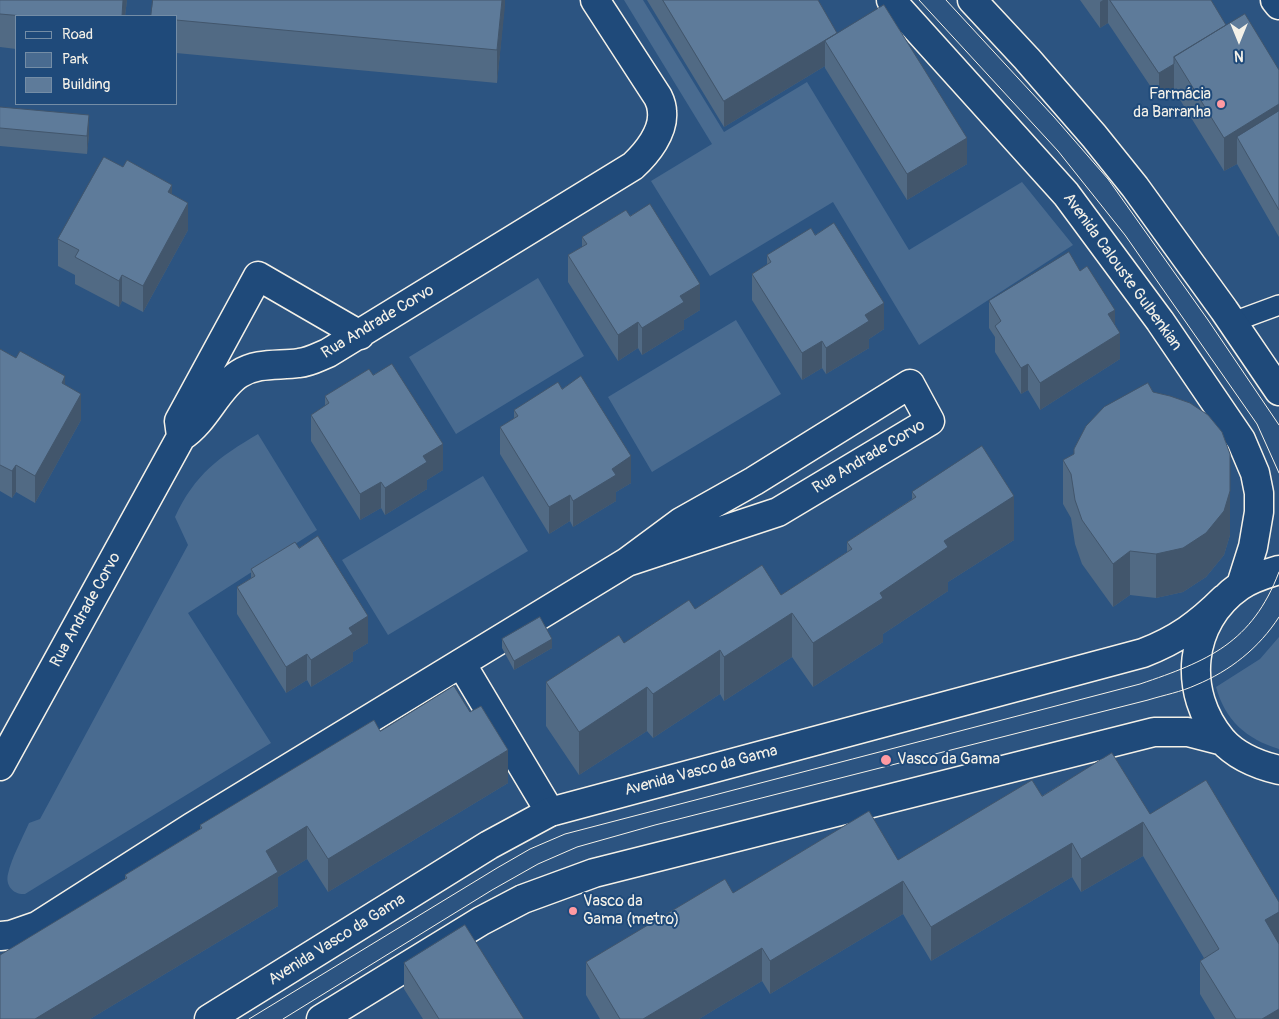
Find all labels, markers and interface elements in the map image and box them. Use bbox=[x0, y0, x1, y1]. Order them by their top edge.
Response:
legend bbox=[15, 15, 178, 105]
north arrow bbox=[1214, 15, 1264, 65]
text: Road bbox=[62, 25, 93, 44]
text: N bbox=[1234, 47, 1244, 64]
text: Park bbox=[62, 50, 88, 69]
text: Building bbox=[62, 75, 110, 94]
place label: Farmácia da Barranha bbox=[1133, 85, 1211, 123]
marker: Farmácia da Barranha bbox=[1215, 98, 1227, 110]
street label: Avenida Calouste Gulbenkian bbox=[1058, 189, 1186, 355]
street label: Rua Andrade Corvo bbox=[318, 281, 438, 363]
street label: Rua Andrade Corvo bbox=[809, 416, 929, 498]
street label: Rua Andrade Corvo bbox=[47, 549, 125, 671]
street label: Avenida Vasco da Gama bbox=[622, 741, 780, 801]
place label: Vasco da Gama bbox=[897, 750, 1000, 770]
marker: Vasco da Gama bbox=[879, 753, 893, 767]
street label: Avenida Vasco da Gama bbox=[265, 890, 409, 990]
place label: Vasco da Gama (metro) bbox=[583, 892, 679, 930]
marker: Vasco da Gama (metro) bbox=[567, 905, 579, 917]

